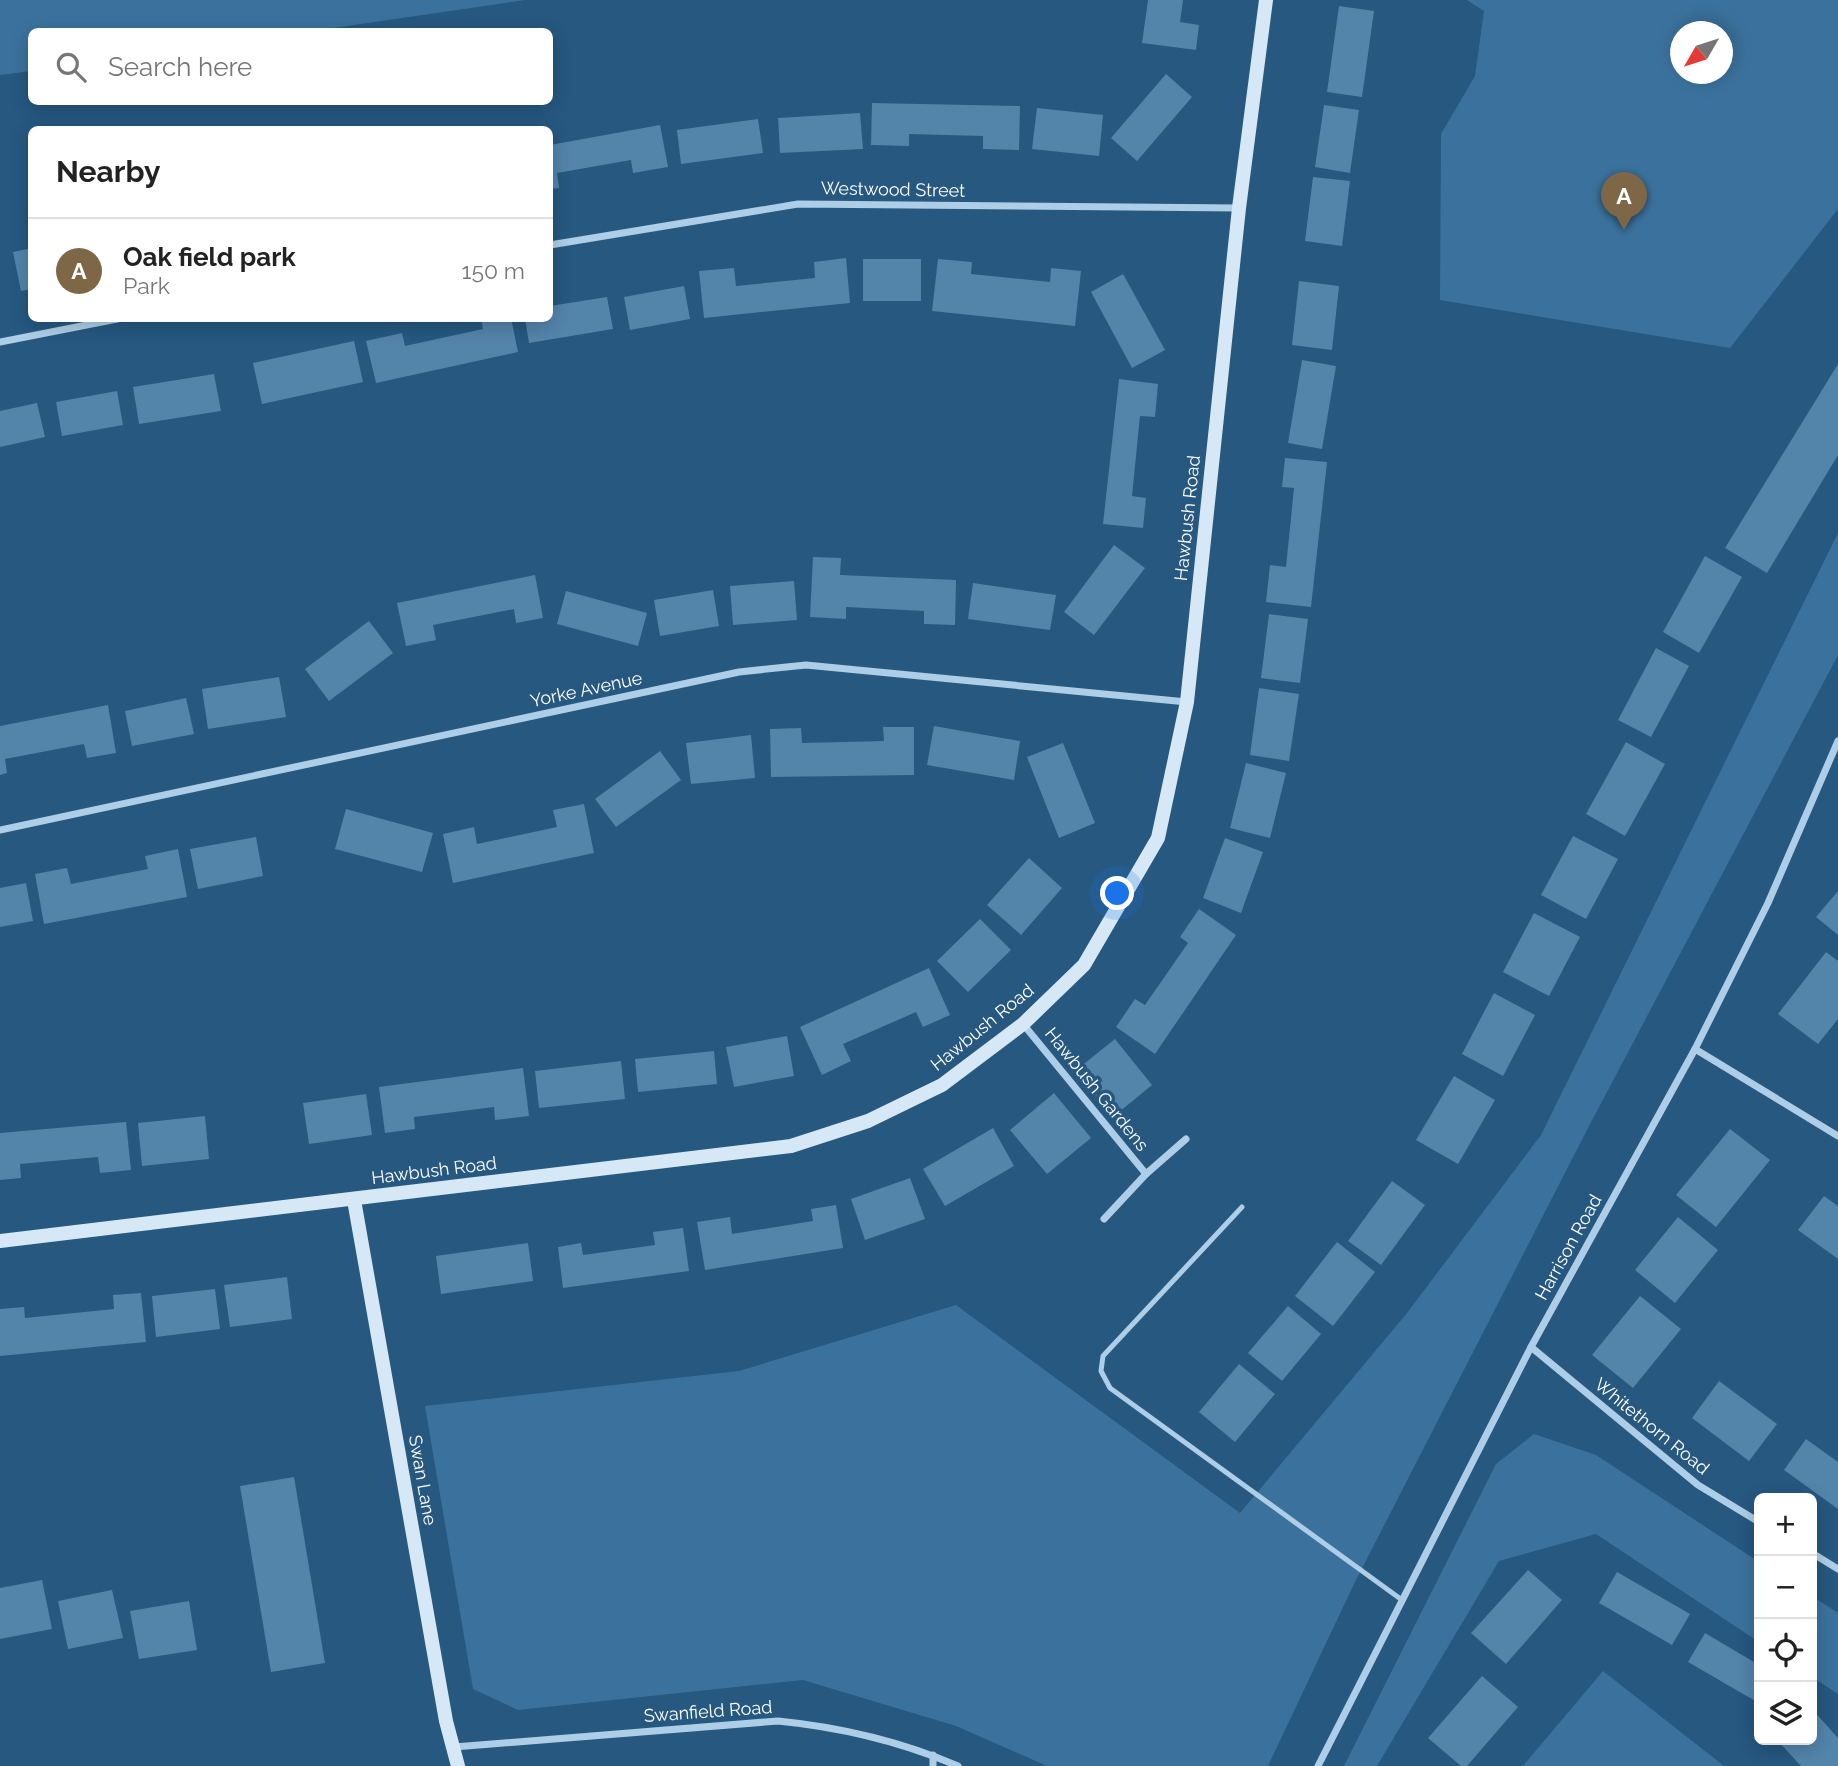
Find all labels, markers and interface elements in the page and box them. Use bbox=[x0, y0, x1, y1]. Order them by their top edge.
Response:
north arrow bbox=[1670, 21, 1733, 84]
search box bbox=[28, 28, 553, 105]
icon: search bbox=[52, 48, 90, 86]
text: Search here bbox=[108, 52, 252, 82]
text: Nearby bbox=[56, 154, 160, 189]
pin: A bbox=[1601, 172, 1647, 230]
street label: Westwood Street bbox=[821, 177, 965, 201]
text: Oak field park bbox=[123, 242, 296, 272]
text: A bbox=[71, 257, 87, 284]
text: 150 m bbox=[462, 257, 525, 284]
text: Park bbox=[123, 272, 170, 299]
street label: Hawbush Road bbox=[1170, 454, 1204, 582]
street label: Yorke Avenue bbox=[528, 667, 644, 711]
your location bbox=[1100, 876, 1134, 910]
street label: Hawbush Road bbox=[926, 979, 1038, 1075]
street label: Hawbush Gardens bbox=[1041, 1023, 1153, 1155]
street label: Hawbush Road bbox=[370, 1152, 498, 1188]
street label: Harrison Road bbox=[1530, 1191, 1606, 1303]
street label: Whitethorn Road bbox=[1590, 1373, 1714, 1479]
street label: Swan Lane bbox=[405, 1433, 441, 1527]
map controls bbox=[1754, 1493, 1817, 1745]
button: + bbox=[1754, 1493, 1817, 1556]
button: − bbox=[1754, 1556, 1817, 1619]
button: locate bbox=[1754, 1619, 1817, 1682]
button: layers bbox=[1754, 1682, 1817, 1745]
street label: Swanfield Road bbox=[643, 1696, 773, 1726]

